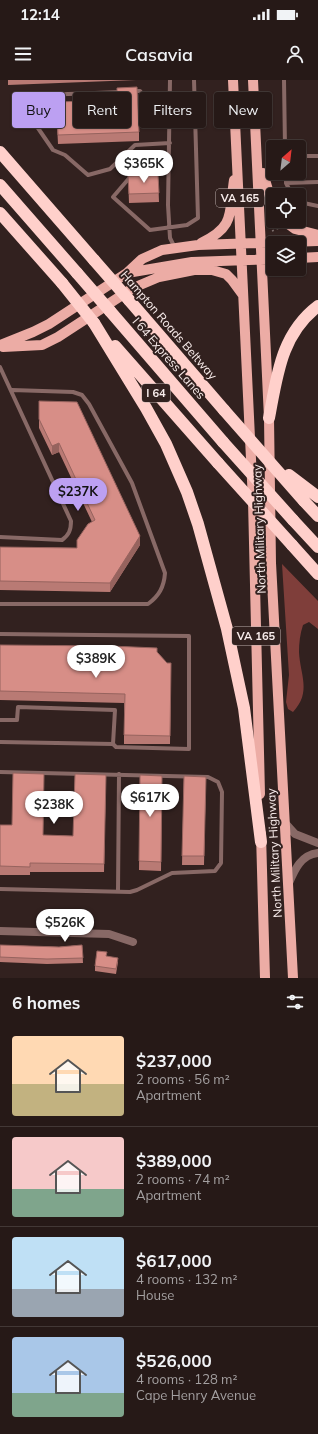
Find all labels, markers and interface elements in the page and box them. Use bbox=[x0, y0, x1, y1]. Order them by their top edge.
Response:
text: 12:14 bbox=[20, 5, 60, 24]
icon: menu bbox=[12, 43, 34, 65]
text: Casavia bbox=[125, 43, 193, 66]
icon: person bbox=[284, 43, 306, 65]
chip: Buy bbox=[12, 92, 65, 128]
chip: Rent bbox=[73, 92, 131, 128]
chip: Filters bbox=[139, 92, 206, 128]
chip: New bbox=[214, 92, 272, 128]
north arrow bbox=[266, 140, 306, 180]
map controls bbox=[266, 140, 306, 276]
pin: $365K bbox=[116, 150, 172, 184]
text: $365K bbox=[124, 155, 164, 171]
button: locate bbox=[266, 188, 306, 228]
road number: VA 165 bbox=[216, 189, 264, 207]
button: layers bbox=[266, 236, 306, 276]
street label: Hampton Roads Beltway bbox=[118, 267, 221, 383]
street label: I 64 Express Lanes bbox=[130, 314, 208, 402]
road number: I 64 bbox=[142, 384, 170, 402]
street label: North Military Highway bbox=[249, 463, 269, 594]
pin: $237K bbox=[50, 478, 106, 512]
text: $237K bbox=[58, 483, 98, 499]
road number: VA 165 bbox=[232, 627, 280, 645]
pin: $389K bbox=[68, 645, 124, 679]
text: $389K bbox=[76, 650, 116, 666]
pin: $617K bbox=[122, 784, 178, 818]
street label: North Military Highway bbox=[263, 787, 285, 918]
text: $617K bbox=[130, 789, 170, 805]
pin: $238K bbox=[26, 791, 82, 825]
text: $238K bbox=[34, 796, 74, 812]
pin: $526K bbox=[37, 909, 93, 943]
text: $526K bbox=[45, 914, 85, 930]
icon: filters bbox=[284, 991, 306, 1013]
text: 6 homes bbox=[12, 992, 80, 1013]
text: $237,000 bbox=[136, 1050, 212, 1071]
icon: home bbox=[44, 1052, 92, 1100]
text: 2 rooms · 56 m² bbox=[136, 1071, 230, 1087]
text: Apartment bbox=[136, 1087, 201, 1103]
text: $389,000 bbox=[136, 1150, 212, 1171]
icon: home bbox=[44, 1153, 92, 1201]
text: 2 rooms · 74 m² bbox=[136, 1171, 230, 1187]
text: Apartment bbox=[136, 1187, 201, 1203]
text: $617,000 bbox=[136, 1250, 212, 1271]
icon: home bbox=[44, 1253, 92, 1301]
text: 4 rooms · 132 m² bbox=[136, 1271, 237, 1287]
text: House bbox=[136, 1287, 174, 1303]
text: $526,000 bbox=[136, 1350, 212, 1371]
icon: home bbox=[44, 1353, 92, 1401]
text: 4 rooms · 128 m² bbox=[136, 1371, 237, 1387]
text: Cape Henry Avenue bbox=[136, 1387, 256, 1403]

